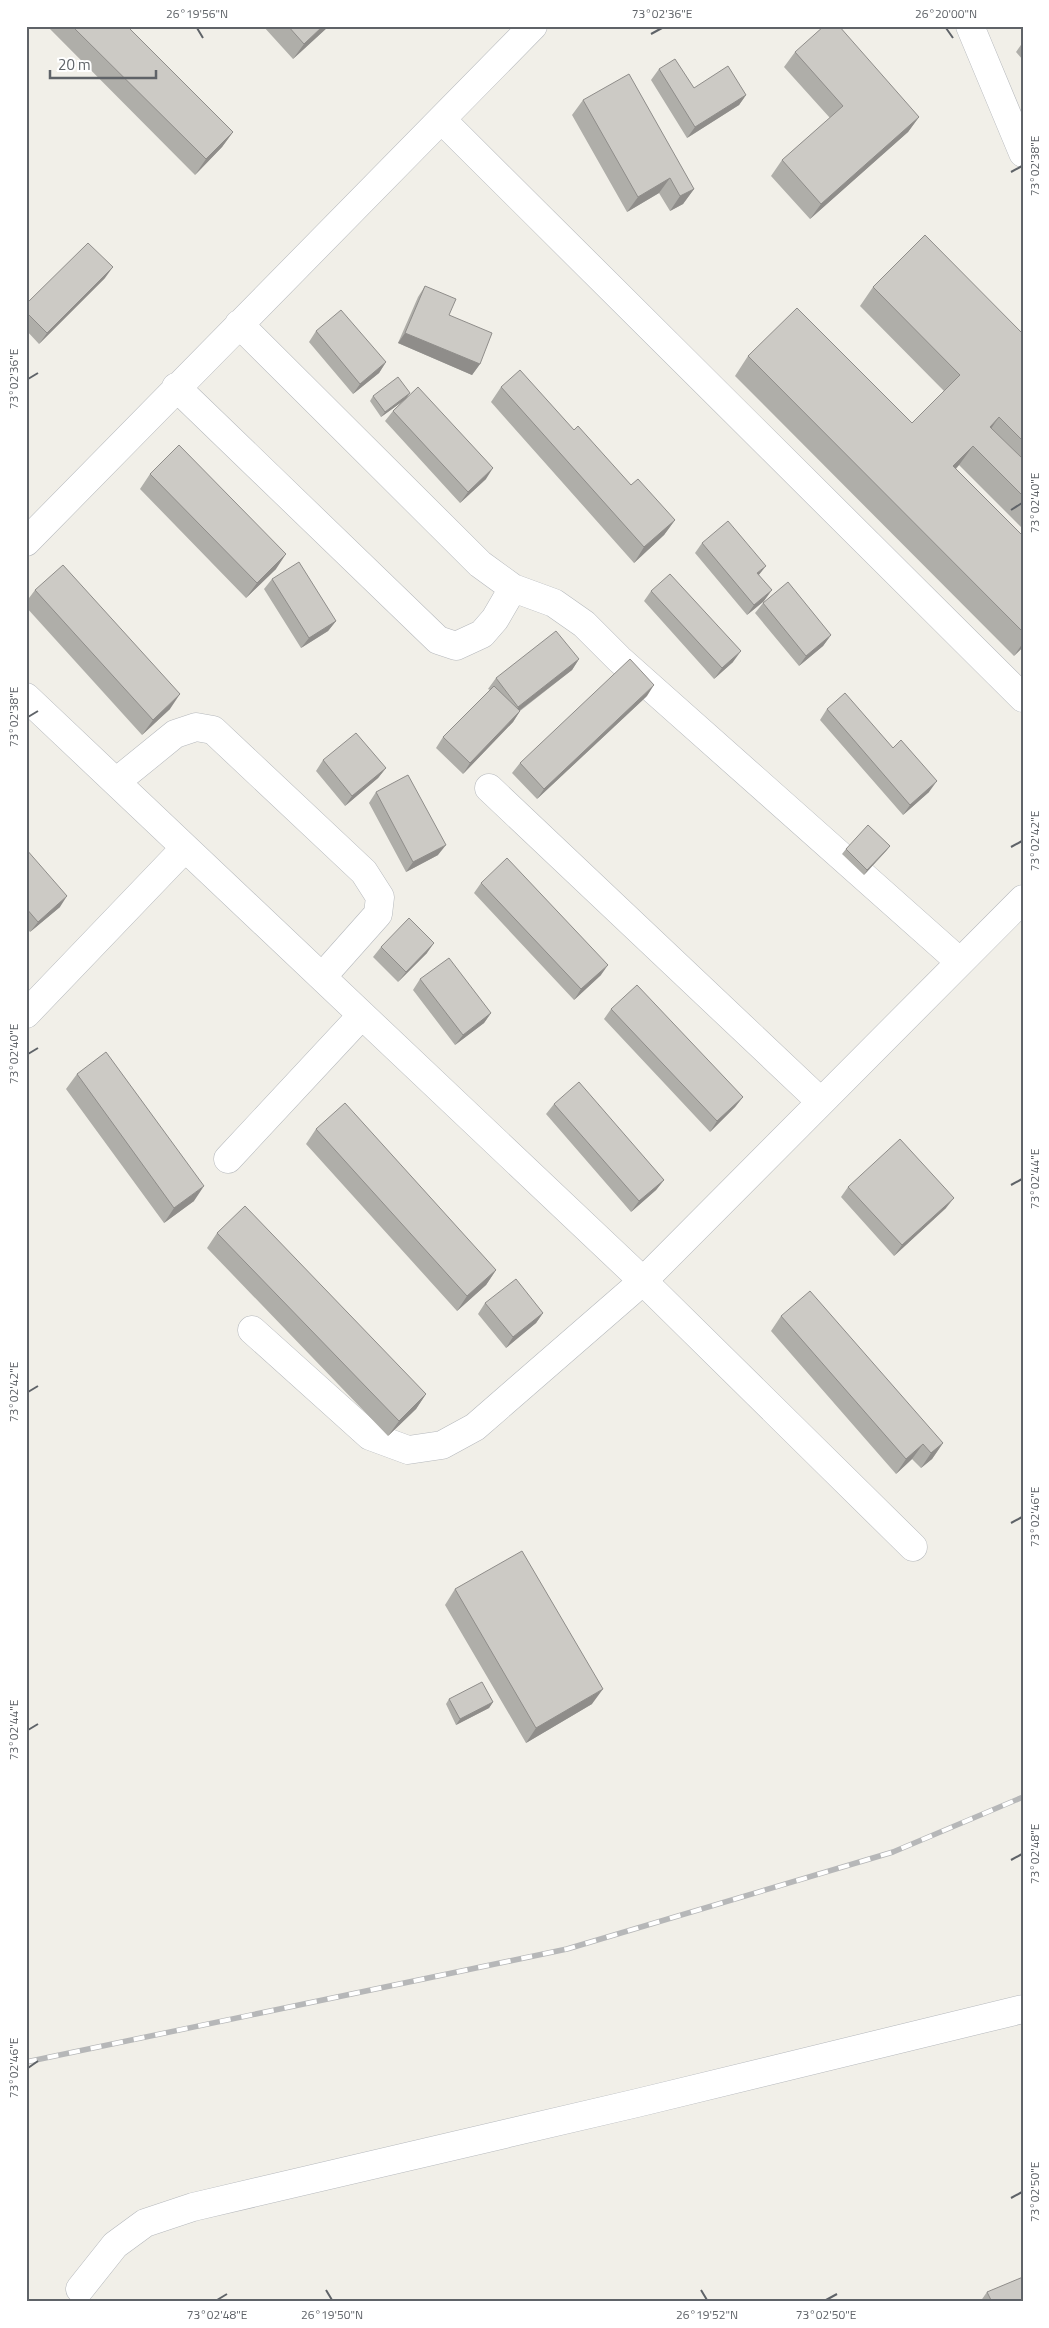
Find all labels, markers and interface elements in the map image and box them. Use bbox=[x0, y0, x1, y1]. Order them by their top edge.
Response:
text: 26°19'56"N bbox=[166, 4, 228, 23]
text: 73°02'36"E bbox=[632, 4, 693, 23]
text: 26°20'00"N bbox=[915, 4, 977, 23]
scale bar bbox=[50, 48, 156, 80]
text: 20 m bbox=[58, 53, 91, 76]
text: 73°02'38"E bbox=[1025, 135, 1044, 196]
text: 73°02'36"E bbox=[4, 348, 23, 409]
text: 73°02'40"E bbox=[1025, 472, 1044, 533]
text: 73°02'38"E bbox=[4, 686, 23, 747]
text: 73°02'42"E bbox=[1025, 810, 1044, 871]
text: 73°02'40"E bbox=[4, 1023, 23, 1084]
text: 73°02'44"E bbox=[1025, 1148, 1044, 1209]
text: 73°02'42"E bbox=[4, 1361, 23, 1422]
text: 73°02'46"E bbox=[1025, 1486, 1044, 1547]
text: 73°02'44"E bbox=[4, 1699, 23, 1760]
text: 73°02'48"E bbox=[1025, 1823, 1044, 1884]
text: 73°02'46"E bbox=[4, 2037, 23, 2098]
text: 73°02'50"E bbox=[1025, 2161, 1044, 2222]
text: 73°02'48"E bbox=[187, 2305, 248, 2324]
text: 26°19'50"N bbox=[301, 2305, 363, 2324]
text: 26°19'52"N bbox=[676, 2305, 738, 2324]
text: 73°02'50"E bbox=[796, 2305, 857, 2324]

